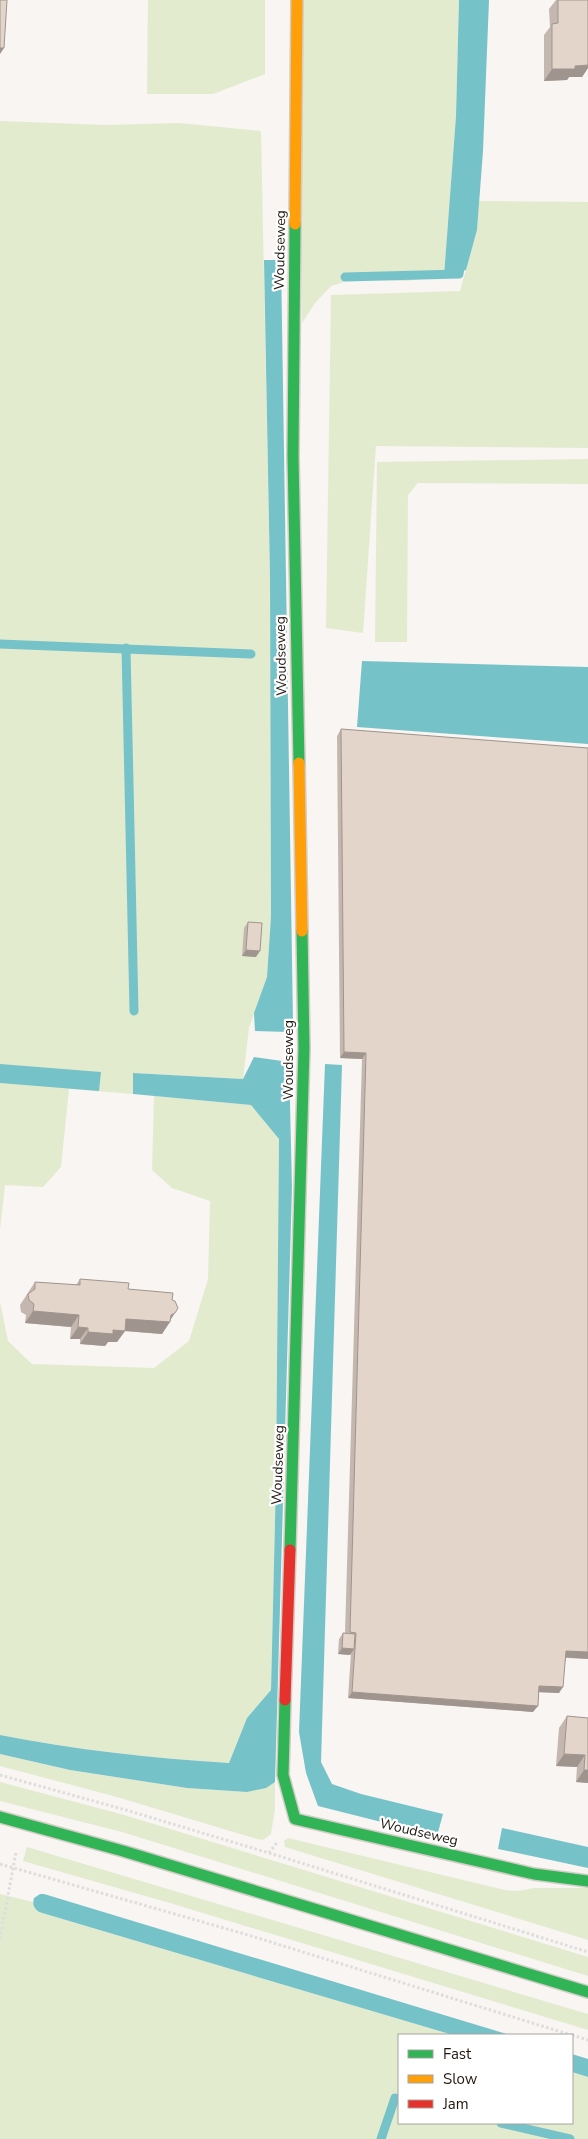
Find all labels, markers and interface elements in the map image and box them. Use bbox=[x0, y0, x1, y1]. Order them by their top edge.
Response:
street label: Woudseweg bbox=[270, 210, 290, 290]
street label: Woudseweg bbox=[271, 616, 291, 696]
street label: Woudseweg bbox=[279, 1020, 298, 1100]
street label: Woudseweg bbox=[267, 1425, 289, 1505]
street label: Woudseweg bbox=[378, 1814, 460, 1850]
legend bbox=[398, 2034, 573, 2124]
text: Fast bbox=[443, 2044, 472, 2064]
text: Slow bbox=[443, 2069, 478, 2089]
text: Jam bbox=[442, 2094, 469, 2114]

